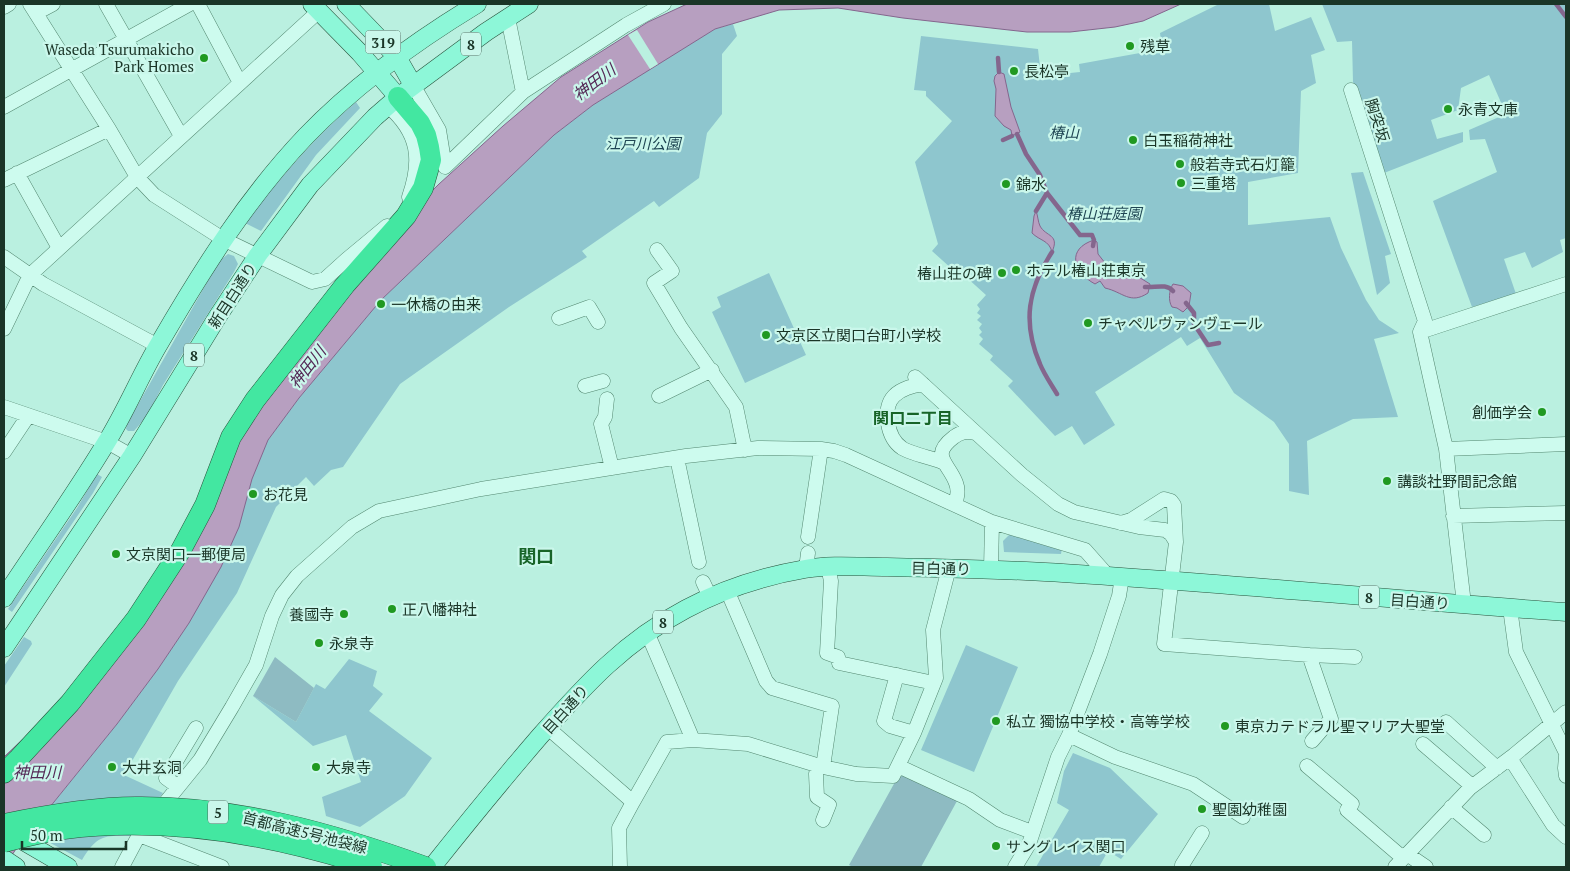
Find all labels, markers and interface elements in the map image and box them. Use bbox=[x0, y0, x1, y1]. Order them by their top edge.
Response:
road number: 319 bbox=[366, 31, 400, 54]
road number: 8 bbox=[461, 33, 481, 56]
place label: 残草 bbox=[1140, 36, 1170, 56]
place label: Waseda Tsurumakicho Park Homes bbox=[45, 39, 194, 76]
marker: 残草 bbox=[1124, 40, 1136, 52]
marker: Waseda Tsurumakicho Park Homes bbox=[198, 52, 210, 64]
water label: 神田川 bbox=[568, 58, 621, 105]
place label: 長松亭 bbox=[1024, 61, 1069, 81]
marker: 長松亭 bbox=[1008, 65, 1020, 77]
street label: 胸突坂 bbox=[1362, 96, 1394, 144]
place label: 永青文庫 bbox=[1458, 99, 1518, 119]
marker: 永青文庫 bbox=[1442, 103, 1454, 115]
park label: 椿山 bbox=[1049, 122, 1080, 142]
place label: 白玉稲荷神社 bbox=[1143, 130, 1233, 150]
park label: 江戸川公園 bbox=[605, 133, 682, 153]
marker: 白玉稲荷神社 bbox=[1127, 134, 1139, 146]
place label: 般若寺式石灯籠 bbox=[1190, 154, 1295, 174]
marker: 般若寺式石灯籠 bbox=[1174, 158, 1186, 170]
place label: 三重塔 bbox=[1191, 173, 1236, 193]
place label: 錦水 bbox=[1016, 174, 1046, 194]
marker: 三重塔 bbox=[1175, 177, 1187, 189]
marker: 錦水 bbox=[1000, 178, 1012, 190]
park label: 椿山荘庭園 bbox=[1066, 203, 1143, 223]
street label: 新目白通り bbox=[203, 258, 261, 332]
place label: ホテル椿山荘東京 bbox=[1026, 260, 1146, 280]
place label: 椿山荘の碑 bbox=[917, 263, 992, 283]
marker: ホテル椿山荘東京 bbox=[1010, 264, 1022, 276]
marker: 椿山荘の碑 bbox=[996, 267, 1008, 279]
place label: 一休橋の由来 bbox=[391, 294, 481, 314]
marker: 一休橋の由来 bbox=[375, 298, 387, 310]
place label: チャペルヴァンヴェール bbox=[1098, 313, 1263, 333]
marker: チャペルヴァンヴェール bbox=[1082, 317, 1094, 329]
place label: 文京区立関口台町小学校 bbox=[776, 325, 941, 345]
marker: 文京区立関口台町小学校 bbox=[760, 329, 772, 341]
water label: 神田川 bbox=[284, 340, 332, 393]
road number: 8 bbox=[184, 344, 204, 366]
place label: 創価学会 bbox=[1472, 402, 1532, 422]
marker: 創価学会 bbox=[1536, 406, 1548, 418]
district label: 関口二丁目 bbox=[873, 407, 953, 429]
place label: 講談社野間記念館 bbox=[1397, 471, 1517, 491]
marker: 講談社野間記念館 bbox=[1381, 475, 1393, 487]
place label: お花見 bbox=[263, 484, 308, 504]
marker: お花見 bbox=[247, 488, 259, 500]
place label: 文京関口一郵便局 bbox=[126, 544, 246, 564]
district label: 関口 bbox=[518, 544, 554, 568]
marker: 文京関口一郵便局 bbox=[110, 548, 122, 560]
street label: 目白通り bbox=[911, 557, 971, 579]
road number: 8 bbox=[1359, 586, 1379, 608]
street label: 目白通り bbox=[1389, 589, 1451, 613]
place label: 正八幡神社 bbox=[402, 599, 477, 619]
marker: 正八幡神社 bbox=[386, 603, 398, 615]
place label: 養國寺 bbox=[289, 604, 334, 624]
marker: 養國寺 bbox=[338, 608, 350, 620]
road number: 8 bbox=[653, 610, 673, 634]
place label: 永泉寺 bbox=[329, 633, 374, 653]
marker: 永泉寺 bbox=[313, 637, 325, 649]
street label: 目白通り bbox=[537, 680, 593, 738]
place label: 私立 獨協中学校・高等学校 bbox=[1006, 711, 1190, 731]
marker: 私立 獨協中学校・高等学校 bbox=[990, 715, 1002, 727]
place label: 東京カテドラル聖マリア大聖堂 bbox=[1235, 716, 1445, 736]
marker: 東京カテドラル聖マリア大聖堂 bbox=[1219, 720, 1231, 732]
place label: 大井玄洞 bbox=[122, 757, 182, 777]
place label: 大泉寺 bbox=[326, 757, 371, 777]
water label: 神田川 bbox=[13, 761, 63, 783]
marker: 大井玄洞 bbox=[106, 761, 118, 773]
marker: 大泉寺 bbox=[310, 761, 322, 773]
place label: 聖園幼稚園 bbox=[1212, 799, 1287, 819]
road number: 5 bbox=[208, 800, 228, 824]
marker: 聖園幼稚園 bbox=[1196, 803, 1208, 815]
street label: 首都高速5号池袋線 bbox=[240, 807, 370, 857]
scale bar bbox=[22, 818, 126, 850]
text: 50 m bbox=[30, 825, 63, 845]
place label: サングレイス関口 bbox=[1006, 836, 1126, 856]
marker: サングレイス関口 bbox=[990, 840, 1002, 852]

